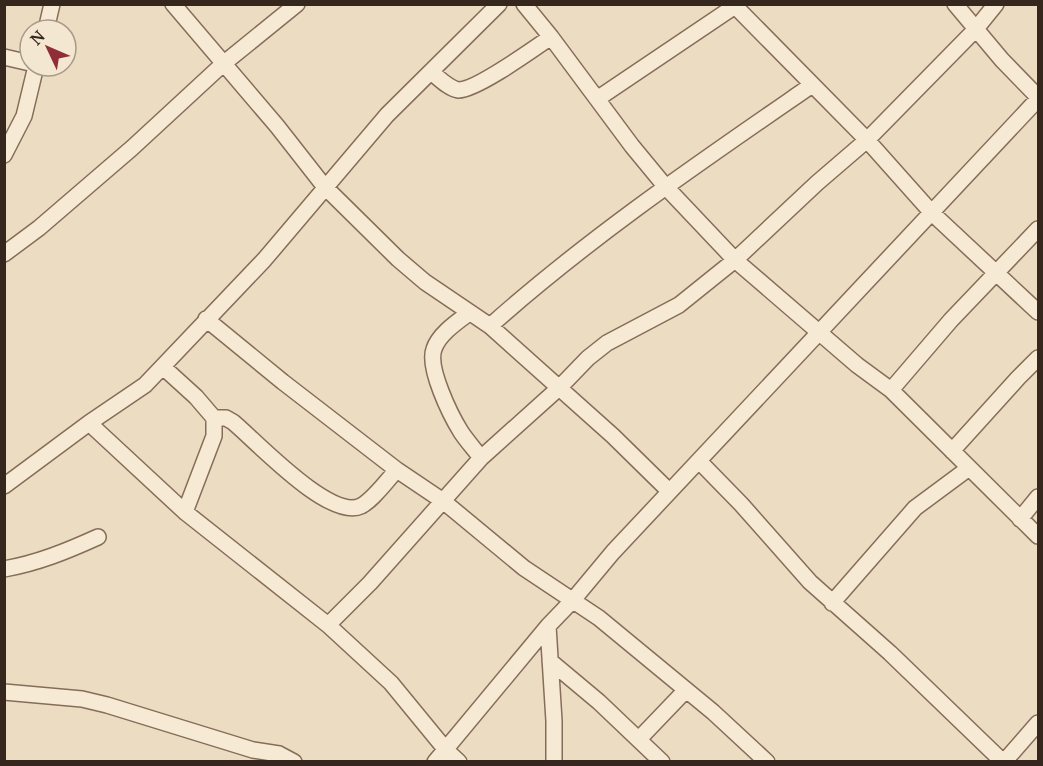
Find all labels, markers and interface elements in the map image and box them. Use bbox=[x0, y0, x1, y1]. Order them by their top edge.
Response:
north arrow bbox=[18, 18, 78, 78]
text: N bbox=[25, 25, 50, 50]

